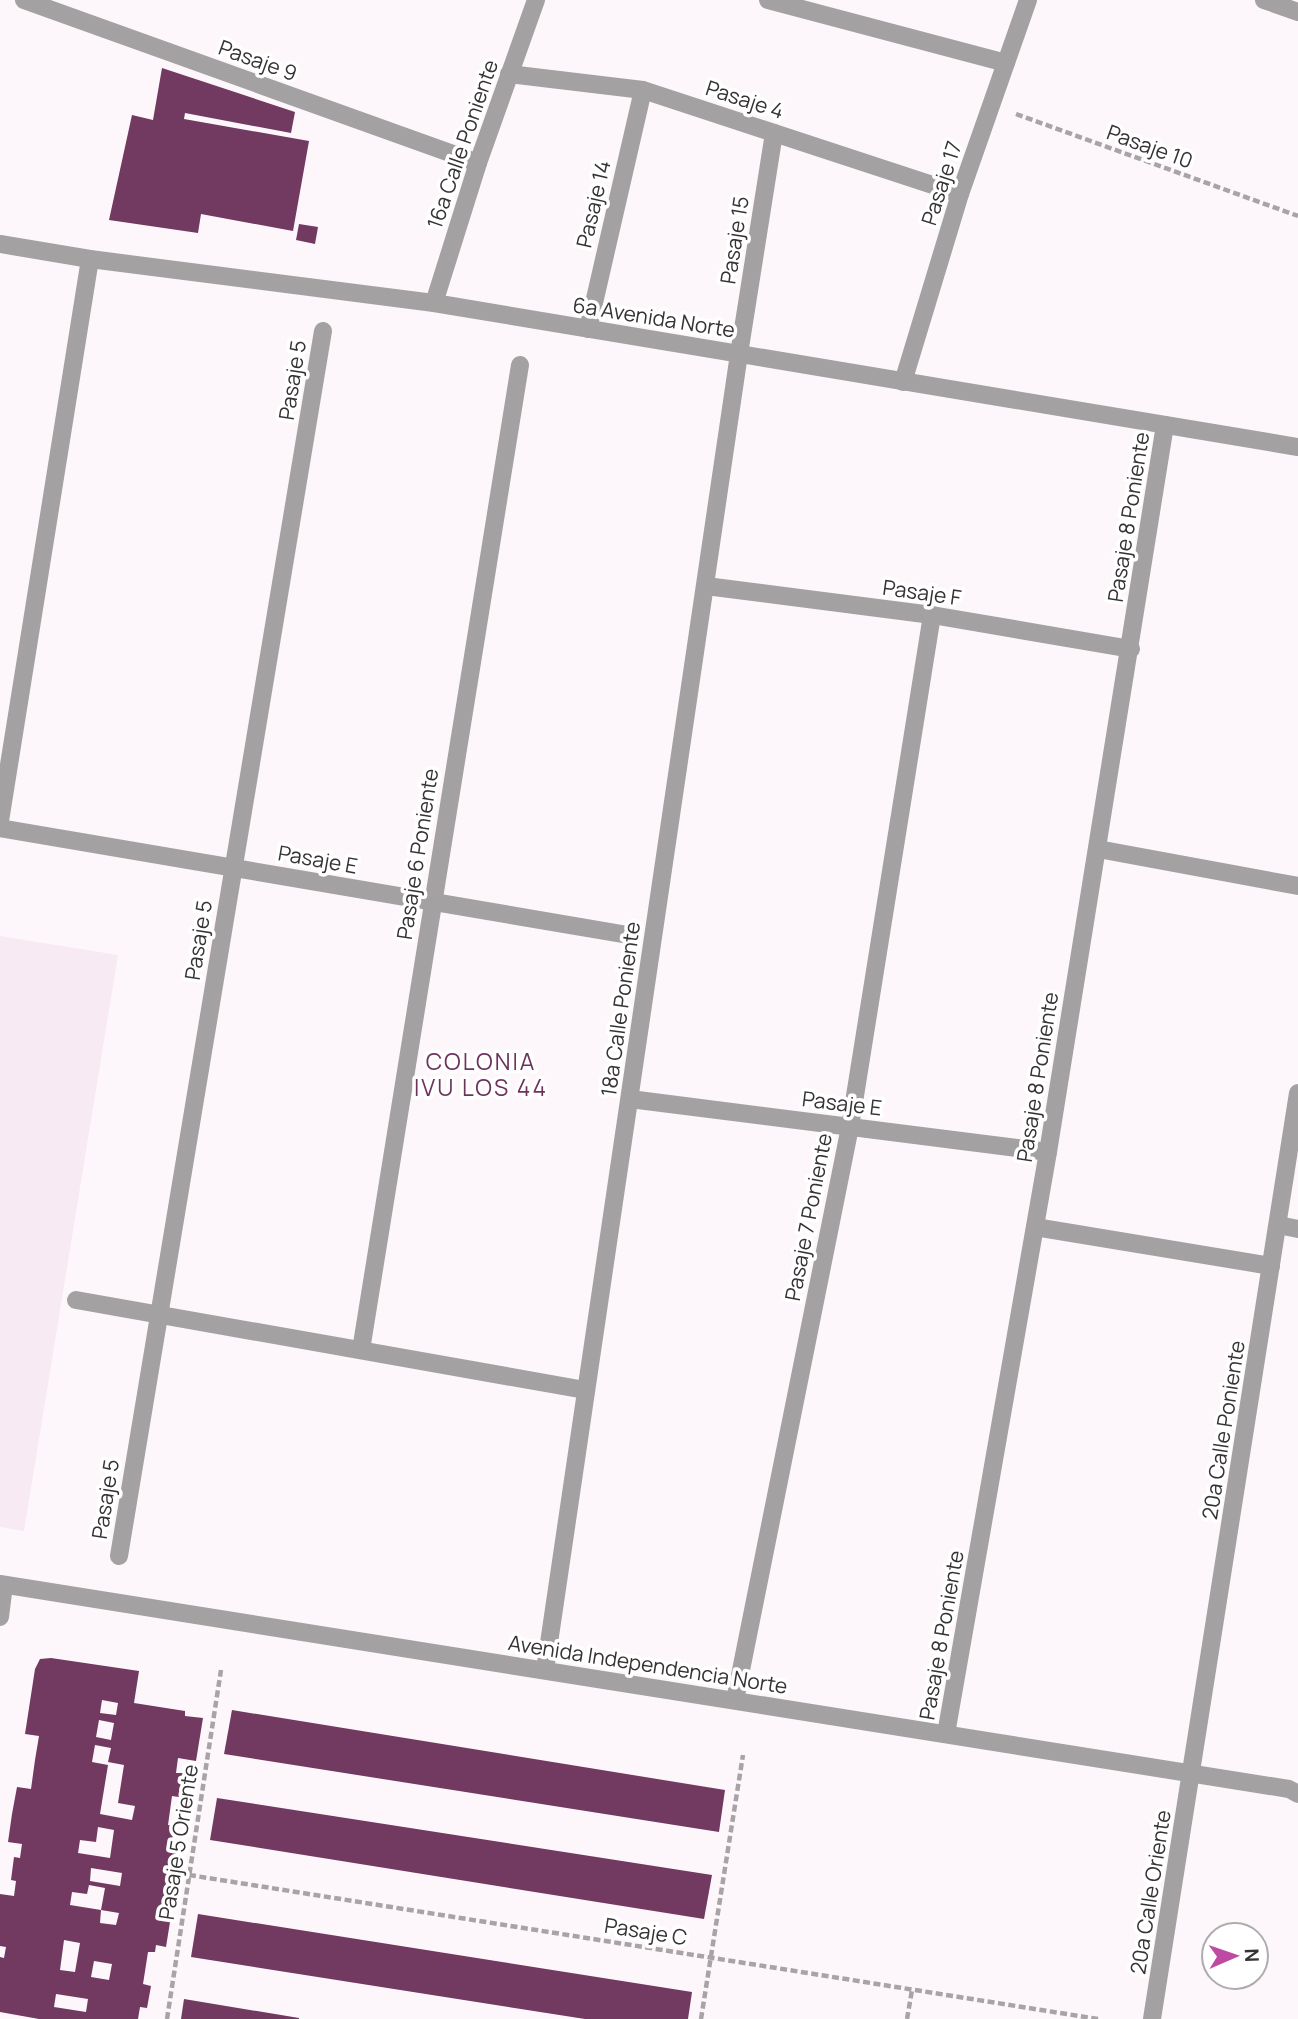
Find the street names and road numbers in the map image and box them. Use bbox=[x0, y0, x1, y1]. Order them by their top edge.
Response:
street label: Pasaje 9 bbox=[215, 33, 301, 87]
street label: 16a Calle Poniente bbox=[420, 56, 504, 232]
street label: Pasaje 4 bbox=[702, 73, 788, 125]
street label: Pasaje 10 bbox=[1103, 118, 1197, 174]
street label: Pasaje 17 bbox=[914, 137, 968, 229]
street label: Pasaje 14 bbox=[569, 158, 617, 250]
street label: Pasaje 15 bbox=[713, 194, 755, 286]
street label: 6a Avenida Norte bbox=[571, 290, 737, 344]
street label: Pasaje 5 bbox=[272, 338, 312, 422]
street label: Pasaje 8 Poniente bbox=[1101, 430, 1155, 604]
street label: Pasaje F bbox=[881, 573, 963, 611]
street label: Pasaje 6 Poniente bbox=[390, 767, 444, 941]
street label: Pasaje E bbox=[276, 838, 360, 880]
street label: Pasaje 5 bbox=[178, 898, 218, 982]
street label: 18a Calle Poniente bbox=[594, 920, 646, 1098]
street label: Pasaje 8 Poniente bbox=[1010, 990, 1064, 1164]
street label: Pasaje E bbox=[800, 1084, 884, 1122]
street label: Pasaje 7 Poniente bbox=[778, 1131, 838, 1303]
street label: 20a Calle Poniente bbox=[1195, 1339, 1251, 1521]
street label: Pasaje 5 bbox=[85, 1457, 125, 1541]
street label: Pasaje 8 Poniente bbox=[912, 1548, 970, 1722]
street label: Avenida Independencia Norte bbox=[506, 1628, 790, 1700]
street label: Pasaje 5 Oriente bbox=[152, 1762, 204, 1922]
street label: 20a Calle Oriente bbox=[1123, 1808, 1177, 1976]
street label: Pasaje C bbox=[603, 1911, 689, 1951]

